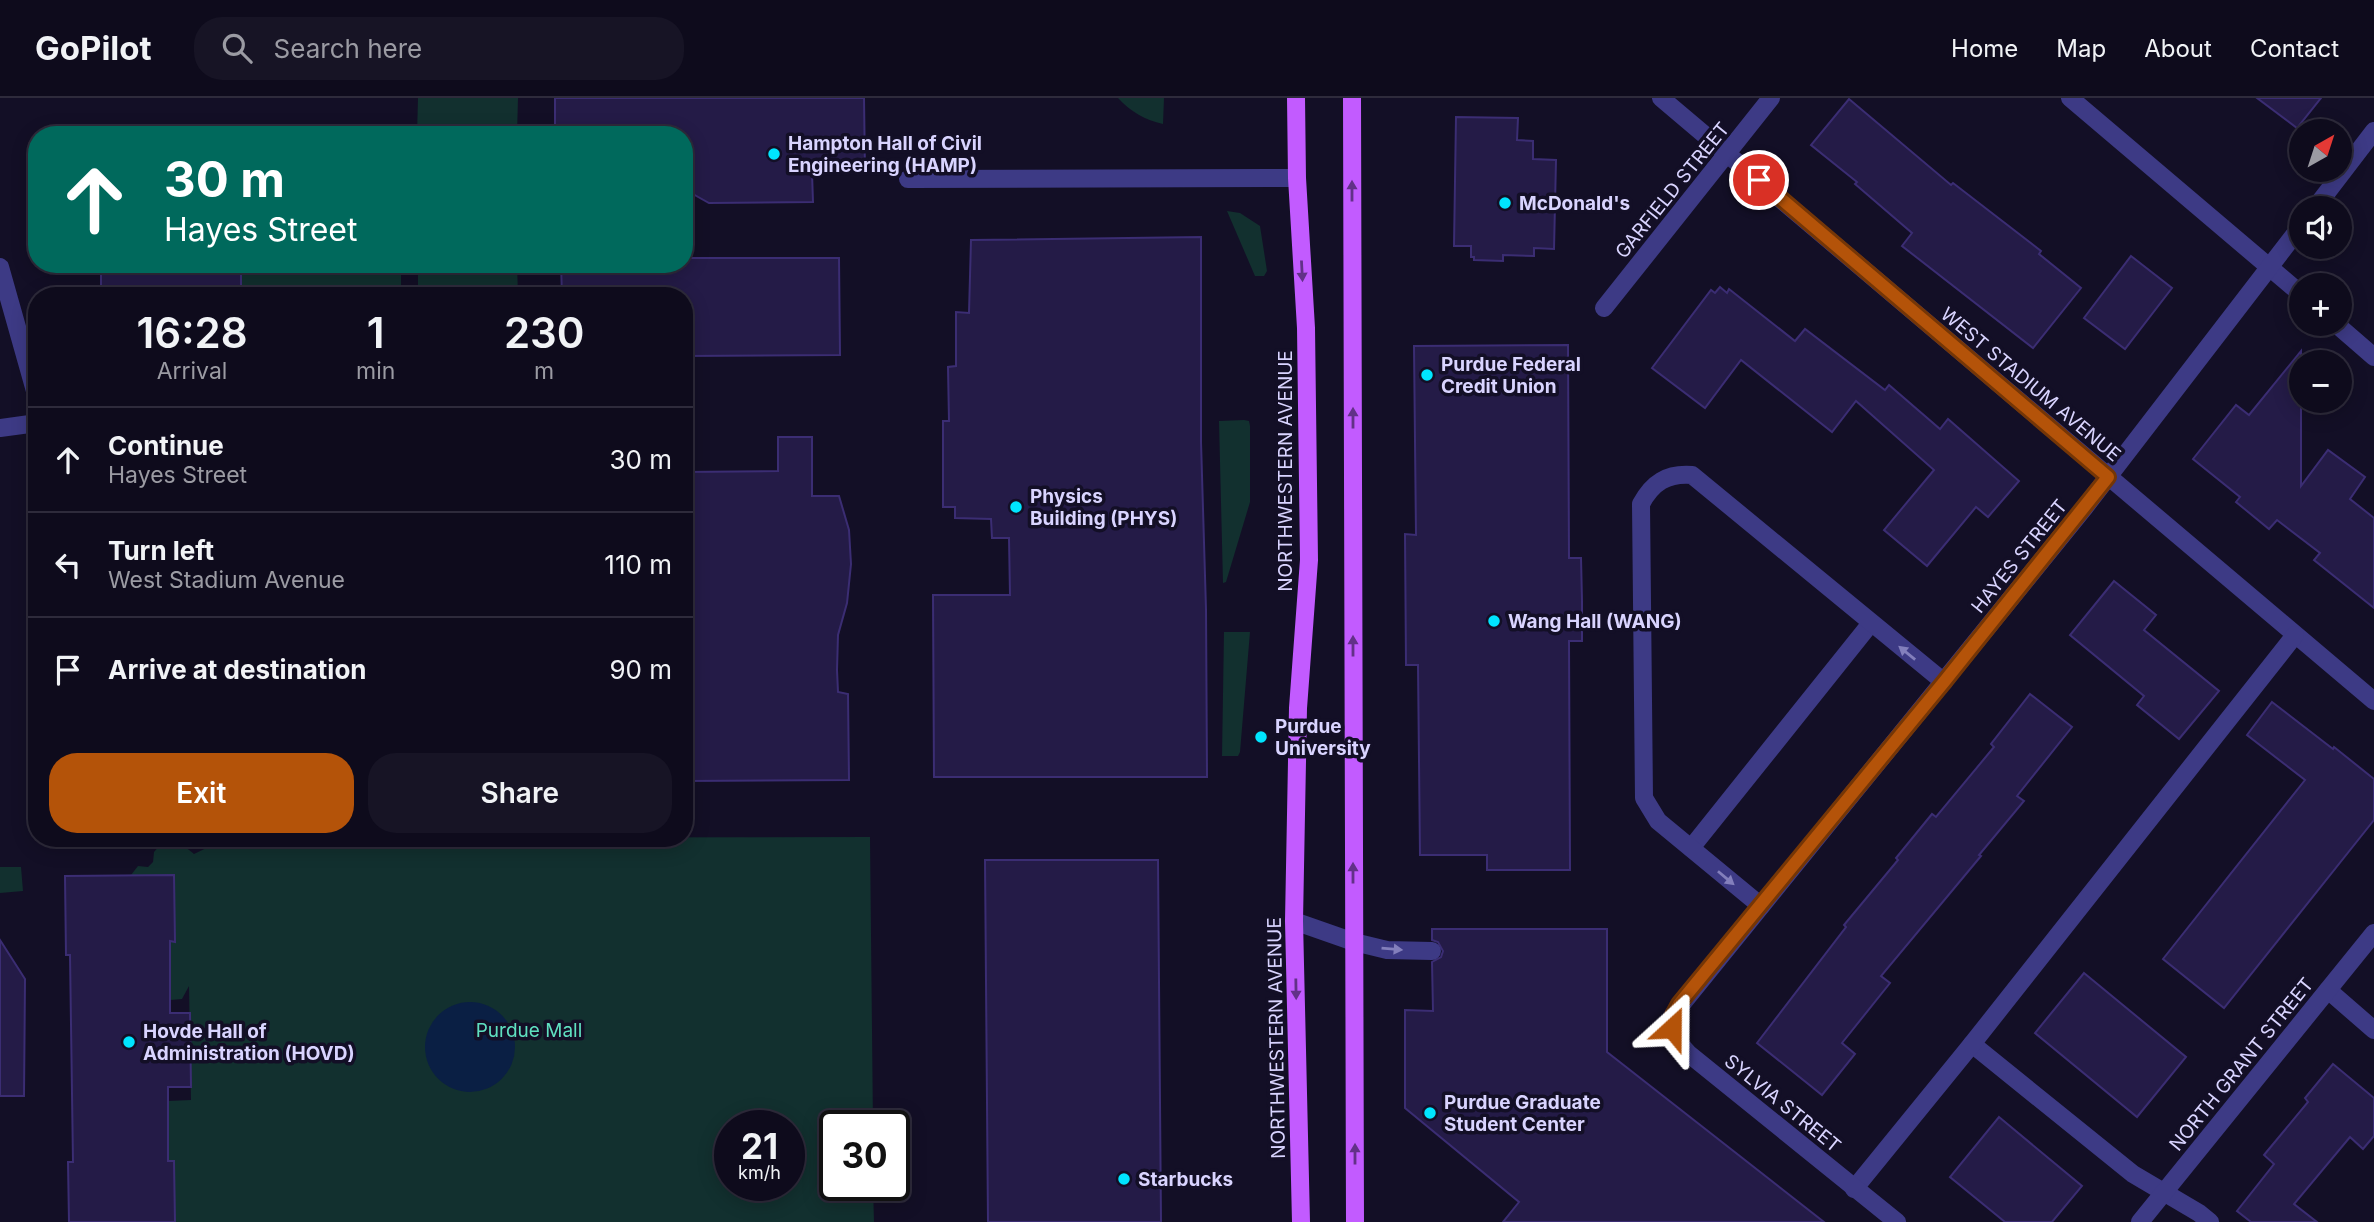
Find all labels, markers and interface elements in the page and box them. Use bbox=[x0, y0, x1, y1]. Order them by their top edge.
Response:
search box bbox=[194, 17, 684, 80]
text: GoPilot bbox=[35, 28, 152, 68]
icon: search bbox=[218, 29, 256, 67]
text: Search here bbox=[274, 33, 422, 64]
text: Home bbox=[1951, 34, 2018, 63]
text: Map bbox=[2056, 34, 2106, 63]
text: About bbox=[2144, 34, 2212, 63]
text: Contact bbox=[2250, 34, 2339, 63]
street label: GARFIELD STREET bbox=[1610, 118, 1734, 263]
north arrow bbox=[2289, 119, 2352, 182]
map controls bbox=[2289, 119, 2352, 413]
place label: Hampton Hall of Civil Engineering (HAMP) bbox=[788, 132, 982, 177]
marker: Hampton Hall of Civil Engineering (HAMP) bbox=[766, 146, 782, 162]
text: 30 m bbox=[164, 150, 285, 209]
pin bbox=[1729, 150, 1789, 210]
icon: ahead bbox=[49, 154, 140, 245]
icon: arrive bbox=[1740, 161, 1778, 199]
one-way arrow bbox=[1346, 180, 1358, 202]
place label: McDonald's bbox=[1519, 192, 1630, 215]
marker: McDonald's bbox=[1497, 195, 1513, 211]
button: sound bbox=[2289, 196, 2352, 259]
text: Hayes Street bbox=[164, 210, 357, 249]
one-way arrow bbox=[1297, 260, 1308, 282]
button: + bbox=[2289, 273, 2352, 336]
street label: WEST STADIUM AVENUE bbox=[1936, 302, 2125, 466]
text: 16:28 bbox=[137, 307, 248, 358]
text: 1 bbox=[367, 307, 385, 358]
text: 230 bbox=[504, 307, 585, 358]
street label: NORTHWESTERN AVENUE bbox=[1274, 350, 1297, 592]
button: − bbox=[2289, 350, 2352, 413]
place label: Purdue Federal Credit Union bbox=[1441, 353, 1581, 398]
text: Arrival bbox=[157, 357, 227, 385]
text: min bbox=[356, 357, 395, 385]
text: m bbox=[534, 357, 554, 385]
marker: Purdue Federal Credit Union bbox=[1419, 367, 1435, 383]
one-way arrow bbox=[1347, 407, 1359, 429]
text: Continue bbox=[108, 430, 224, 461]
icon: ahead bbox=[49, 441, 87, 479]
text: 30 m bbox=[609, 444, 672, 475]
text: Hayes Street bbox=[108, 461, 247, 489]
place label: Physics Building (PHYS) bbox=[1030, 485, 1177, 530]
street label: HAYES STREET bbox=[1967, 495, 2072, 618]
marker: Physics Building (PHYS) bbox=[1008, 499, 1024, 515]
text: Turn left bbox=[108, 535, 214, 566]
icon: left bbox=[49, 546, 87, 584]
text: 110 m bbox=[604, 549, 672, 580]
text: West Stadium Avenue bbox=[108, 566, 345, 594]
place label: Wang Hall (WANG) bbox=[1508, 610, 1682, 633]
marker: Wang Hall (WANG) bbox=[1486, 613, 1502, 629]
one-way arrow bbox=[1347, 635, 1359, 657]
one-way arrow bbox=[1899, 646, 1916, 661]
icon: arrive bbox=[49, 651, 87, 689]
text: Arrive at destination bbox=[108, 654, 367, 685]
text: 90 m bbox=[609, 654, 672, 685]
place label: Purdue University bbox=[1275, 715, 1371, 760]
marker: Purdue University bbox=[1253, 729, 1269, 745]
button: Exit bbox=[49, 753, 354, 833]
button: Share bbox=[368, 753, 672, 833]
one-way arrow bbox=[1347, 862, 1359, 884]
one-way arrow bbox=[1716, 870, 1734, 885]
street label: NORTHWESTERN AVENUE bbox=[1263, 917, 1290, 1159]
one-way arrow bbox=[1381, 944, 1403, 955]
street label: NORTH GRANT STREET bbox=[2164, 973, 2318, 1155]
one-way arrow bbox=[1290, 978, 1302, 1000]
position arrow bbox=[1635, 991, 1709, 1065]
park label: Purdue Mall bbox=[476, 1019, 582, 1042]
place label: Hovde Hall of Administration (HOVD) bbox=[143, 1020, 355, 1065]
marker: Hovde Hall of Administration (HOVD) bbox=[121, 1034, 137, 1050]
street label: SYLVIA STREET bbox=[1720, 1049, 1845, 1157]
place label: Purdue Graduate Student Center bbox=[1444, 1091, 1601, 1136]
marker: Purdue Graduate Student Center bbox=[1422, 1105, 1438, 1121]
speed limit sign: 30 bbox=[819, 1110, 910, 1201]
text: 21 bbox=[741, 1125, 778, 1167]
one-way arrow bbox=[1349, 1143, 1361, 1165]
text: km/h bbox=[738, 1162, 781, 1183]
place label: Starbucks bbox=[1138, 1168, 1233, 1191]
marker: Starbucks bbox=[1116, 1171, 1132, 1187]

